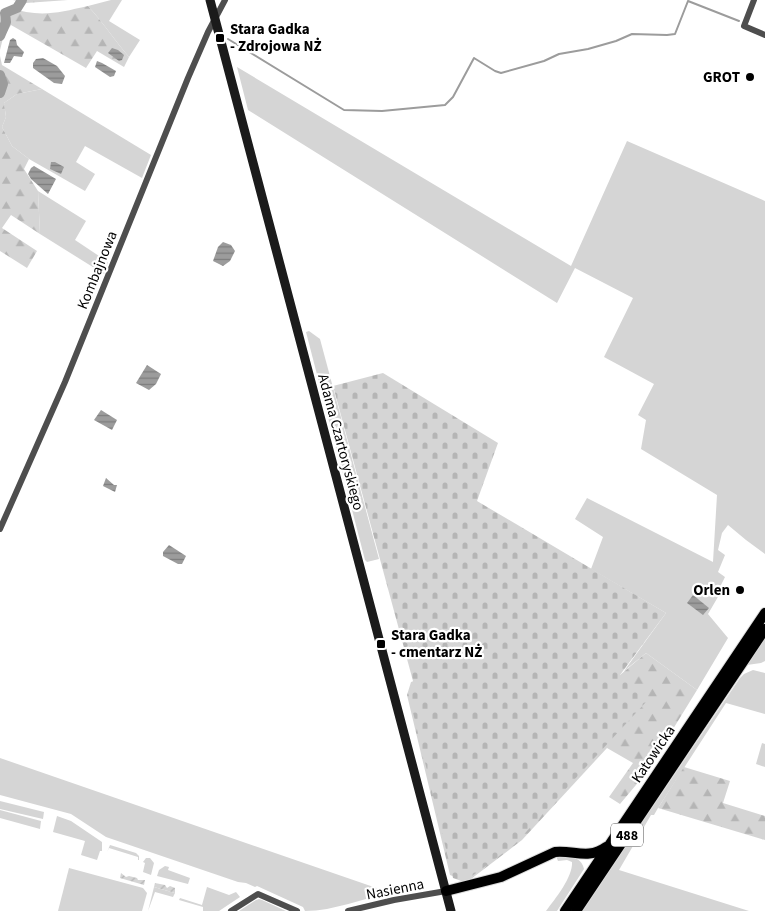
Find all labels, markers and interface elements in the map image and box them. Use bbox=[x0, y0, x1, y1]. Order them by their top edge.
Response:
place label: Stara Gadka - Zdrojowa NŻ bbox=[230, 19, 322, 57]
marker: Stara Gadka - Zdrojowa NŻ bbox=[214, 32, 226, 44]
place label: GROT bbox=[703, 67, 740, 88]
marker: GROT bbox=[744, 71, 756, 83]
street label: Kombajnowa bbox=[72, 228, 123, 313]
street label: Adama Czartoryskiego bbox=[312, 372, 369, 513]
place label: Orlen bbox=[693, 580, 730, 601]
marker: Orlen bbox=[734, 584, 746, 596]
place label: Stara Gadka - cmentarz NŻ bbox=[391, 625, 482, 663]
marker: Stara Gadka - cmentarz NŻ bbox=[375, 638, 387, 650]
street label: Katowicka bbox=[626, 721, 680, 787]
road number: 488 bbox=[611, 824, 643, 846]
street label: Nasienna bbox=[364, 874, 426, 905]

